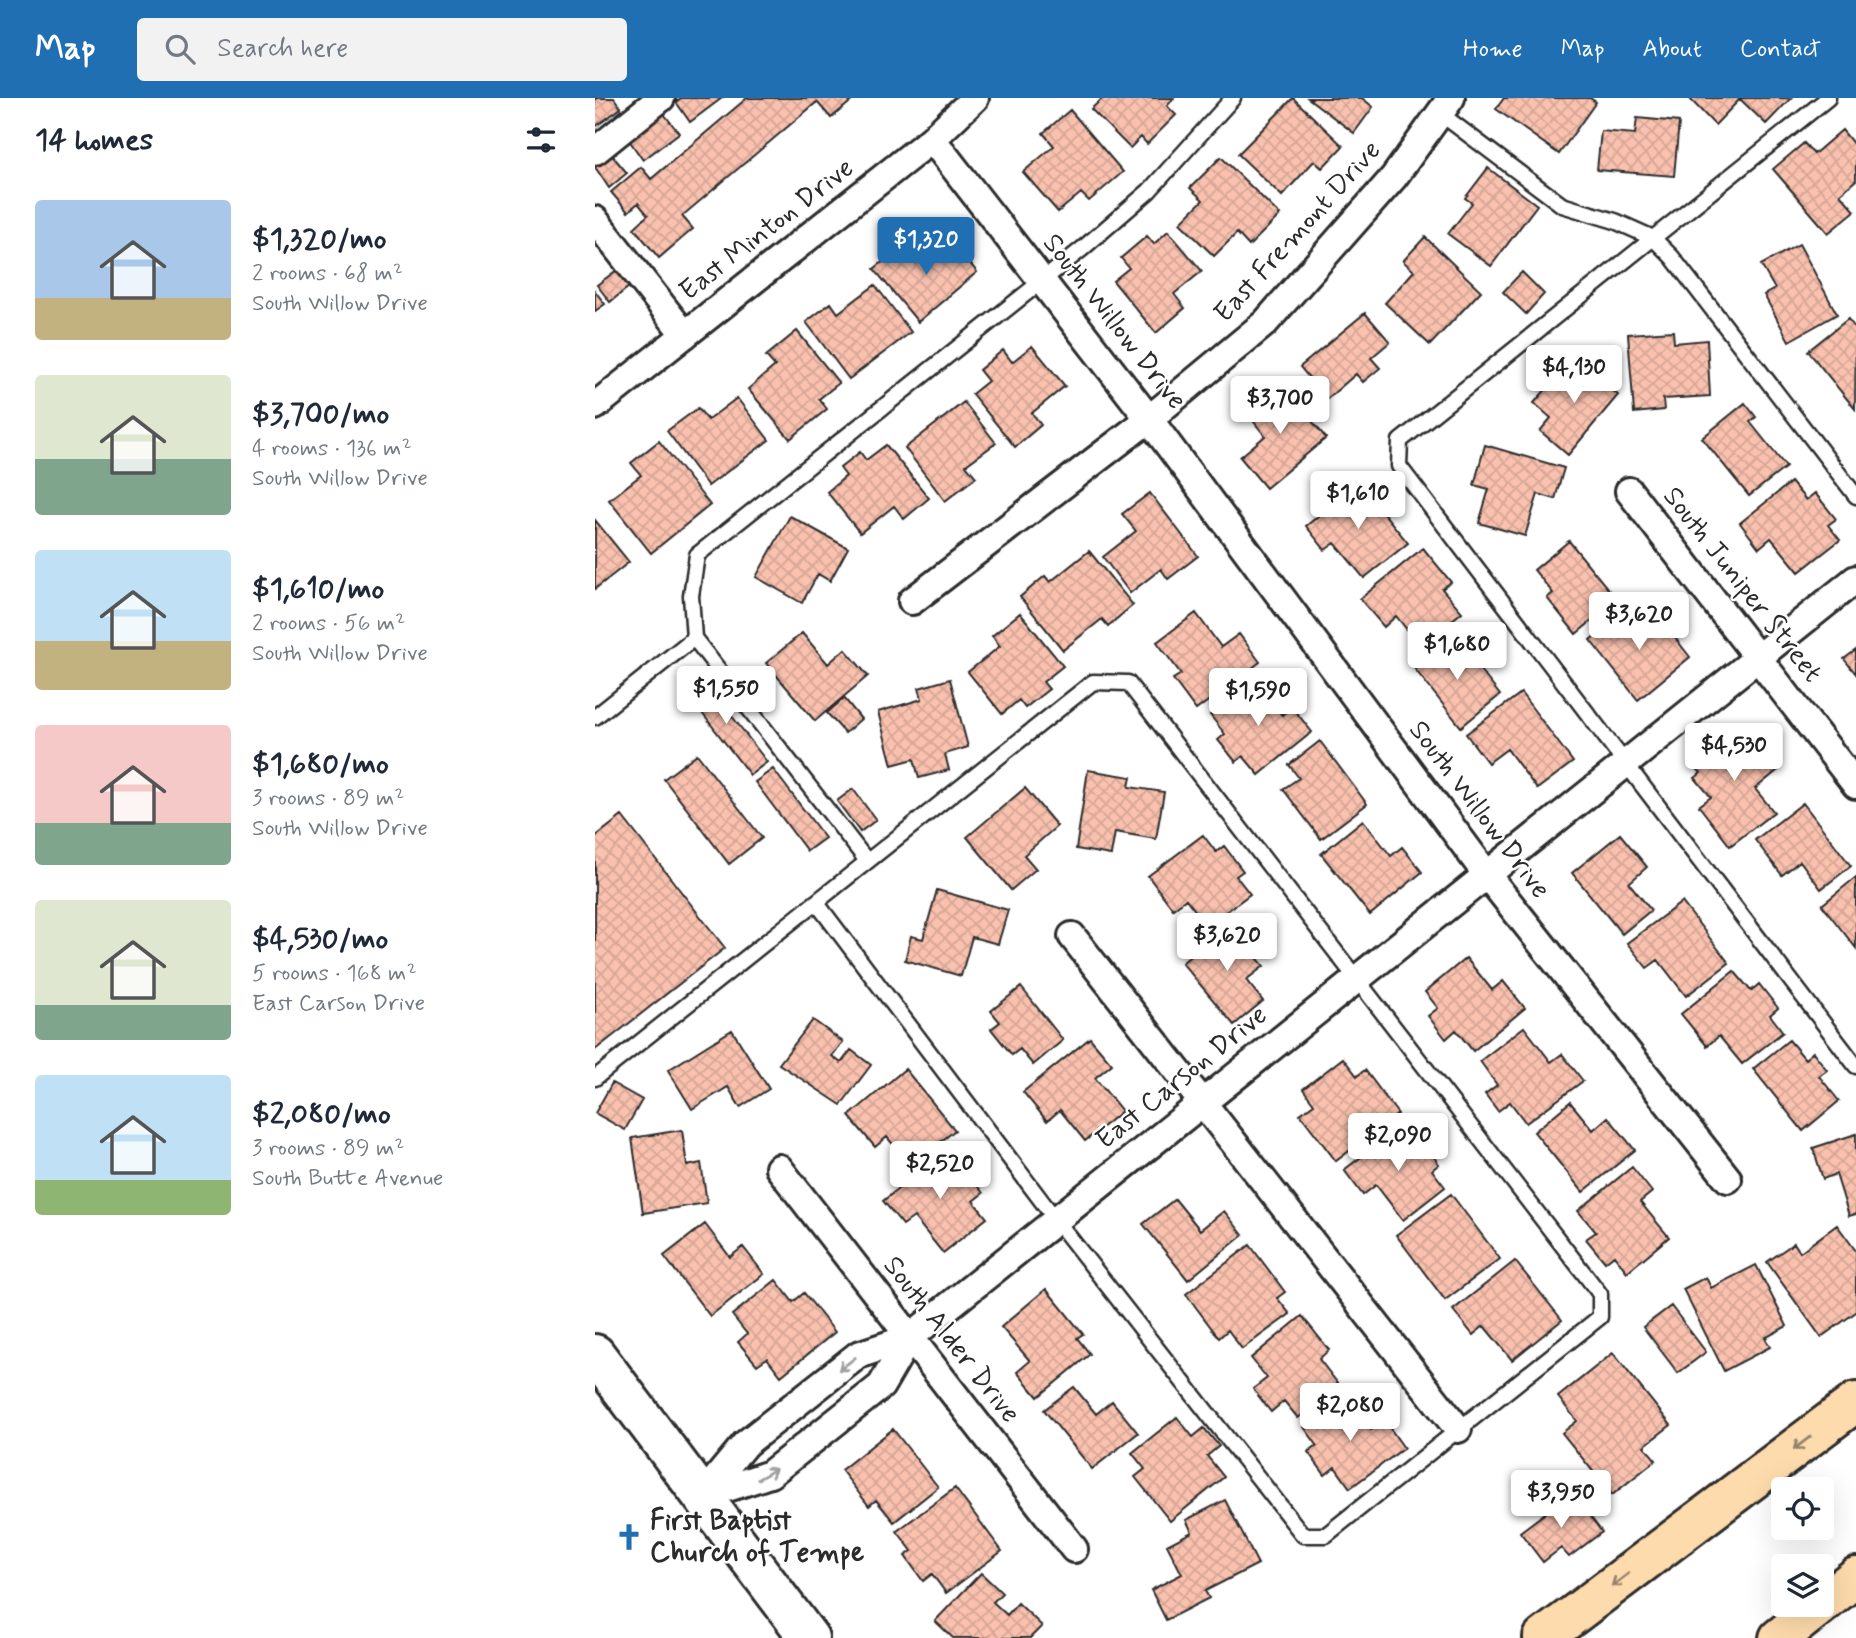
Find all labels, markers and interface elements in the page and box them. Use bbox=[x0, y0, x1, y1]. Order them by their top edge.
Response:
search box bbox=[137, 18, 627, 81]
text: Map bbox=[35, 27, 95, 71]
icon: search bbox=[161, 30, 199, 68]
text: Search here bbox=[217, 32, 348, 66]
text: Home bbox=[1463, 34, 1523, 65]
text: Map bbox=[1561, 34, 1605, 65]
text: About bbox=[1643, 34, 1702, 65]
text: Contact bbox=[1740, 34, 1821, 65]
text: 14 homes bbox=[35, 121, 153, 160]
icon: filters bbox=[522, 121, 560, 159]
street label: East Fremont Drive bbox=[1206, 133, 1390, 331]
street label: East Minton Drive bbox=[672, 150, 862, 310]
pin: $1,320 bbox=[869, 218, 983, 277]
text: $1,320/mo bbox=[252, 220, 387, 259]
text: $1,320 bbox=[893, 225, 959, 255]
street label: South Willow Drive bbox=[1034, 226, 1194, 418]
icon: home bbox=[91, 228, 175, 312]
text: 2 rooms · 68 m² bbox=[252, 259, 403, 289]
text: South Willow Drive bbox=[252, 289, 428, 319]
pin: $4,130 bbox=[1517, 345, 1631, 405]
text: $4,130 bbox=[1542, 353, 1606, 383]
pin: $3,700 bbox=[1223, 376, 1337, 436]
text: $3,700 bbox=[1246, 384, 1314, 414]
text: $3,700/mo bbox=[252, 395, 389, 434]
icon: home bbox=[91, 403, 175, 487]
text: 4 rooms · 136 m² bbox=[252, 434, 412, 464]
text: South Willow Drive bbox=[252, 464, 428, 494]
pin: $1,610 bbox=[1301, 472, 1415, 531]
text: $1,610 bbox=[1326, 479, 1390, 509]
street label: South Juniper Street bbox=[1654, 479, 1830, 691]
text: $1,610/mo bbox=[252, 570, 384, 609]
icon: home bbox=[91, 578, 175, 662]
pin: $3,620 bbox=[1582, 592, 1696, 652]
text: $3,620 bbox=[1605, 600, 1673, 630]
text: 2 rooms · 56 m² bbox=[252, 609, 405, 639]
pin: $1,680 bbox=[1400, 622, 1514, 682]
text: $1,680 bbox=[1424, 630, 1490, 660]
text: South Willow Drive bbox=[252, 639, 428, 669]
pin: $1,550 bbox=[669, 666, 783, 726]
pin: $1,590 bbox=[1201, 668, 1315, 728]
text: $1,550 bbox=[693, 674, 759, 704]
text: $1,590 bbox=[1225, 676, 1291, 706]
street label: South Willow Drive bbox=[1400, 713, 1558, 907]
pin: $4,530 bbox=[1677, 724, 1791, 783]
text: $4,530 bbox=[1701, 731, 1767, 761]
text: $1,680/mo bbox=[252, 745, 389, 784]
icon: home bbox=[91, 753, 175, 837]
text: 3 rooms · 89 m² bbox=[252, 784, 404, 814]
text: South Willow Drive bbox=[252, 814, 428, 844]
pin: $3,620 bbox=[1170, 914, 1284, 973]
text: $4,530/mo bbox=[252, 920, 388, 959]
text: $3,620 bbox=[1193, 921, 1261, 951]
icon: home bbox=[91, 928, 175, 1012]
text: 5 rooms · 168 m² bbox=[252, 959, 417, 989]
text: East Carson Drive bbox=[252, 989, 425, 1019]
street label: East Carson Drive bbox=[1088, 997, 1276, 1159]
text: $2,080/mo bbox=[252, 1095, 391, 1134]
icon: home bbox=[91, 1103, 175, 1187]
pin: $2,090 bbox=[1341, 1114, 1455, 1173]
text: $2,090 bbox=[1364, 1121, 1432, 1151]
text: 3 rooms · 89 m² bbox=[252, 1134, 404, 1164]
pin: $2,520 bbox=[883, 1142, 997, 1201]
text: $2,520 bbox=[906, 1149, 974, 1179]
text: South Butte Avenue bbox=[252, 1164, 443, 1194]
street label: South Alder Drive bbox=[874, 1249, 1028, 1431]
one-way arrow bbox=[838, 1357, 856, 1372]
pin: $2,080 bbox=[1293, 1384, 1407, 1443]
text: $2,080 bbox=[1316, 1391, 1384, 1421]
one-way arrow bbox=[1793, 1435, 1811, 1450]
one-way arrow bbox=[756, 1467, 776, 1481]
pin: $3,950 bbox=[1504, 1470, 1618, 1530]
map controls bbox=[1771, 1477, 1834, 1617]
button: locate bbox=[1771, 1477, 1834, 1540]
text: $3,950 bbox=[1527, 1478, 1595, 1508]
place label: First Baptist Church of Tempe bbox=[650, 1503, 864, 1572]
church icon: First Baptist Church of Tempe bbox=[614, 1522, 644, 1552]
button: layers bbox=[1771, 1554, 1834, 1617]
one-way arrow bbox=[1611, 1573, 1630, 1587]

